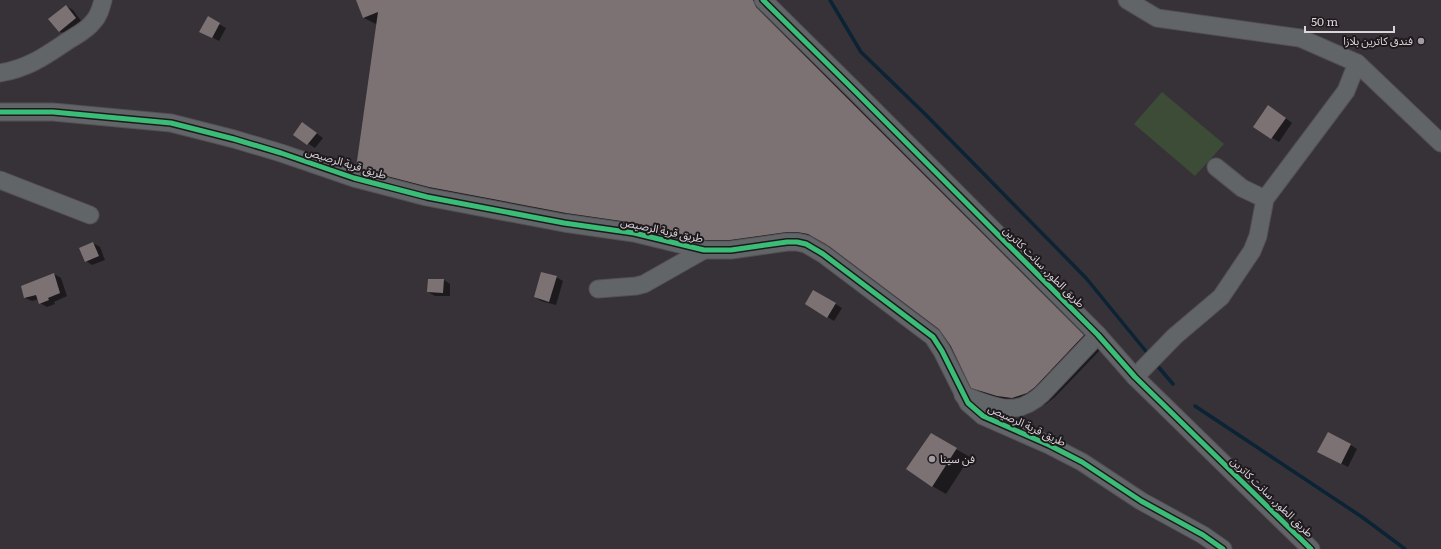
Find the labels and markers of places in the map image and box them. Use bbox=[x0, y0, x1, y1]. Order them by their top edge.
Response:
place label: فندق كاترين بلازا bbox=[1343, 32, 1413, 48]
marker: فندق كاترين بلازا bbox=[1416, 36, 1426, 46]
place label: فن سينا bbox=[940, 450, 975, 466]
marker: فن سينا bbox=[927, 454, 937, 464]

